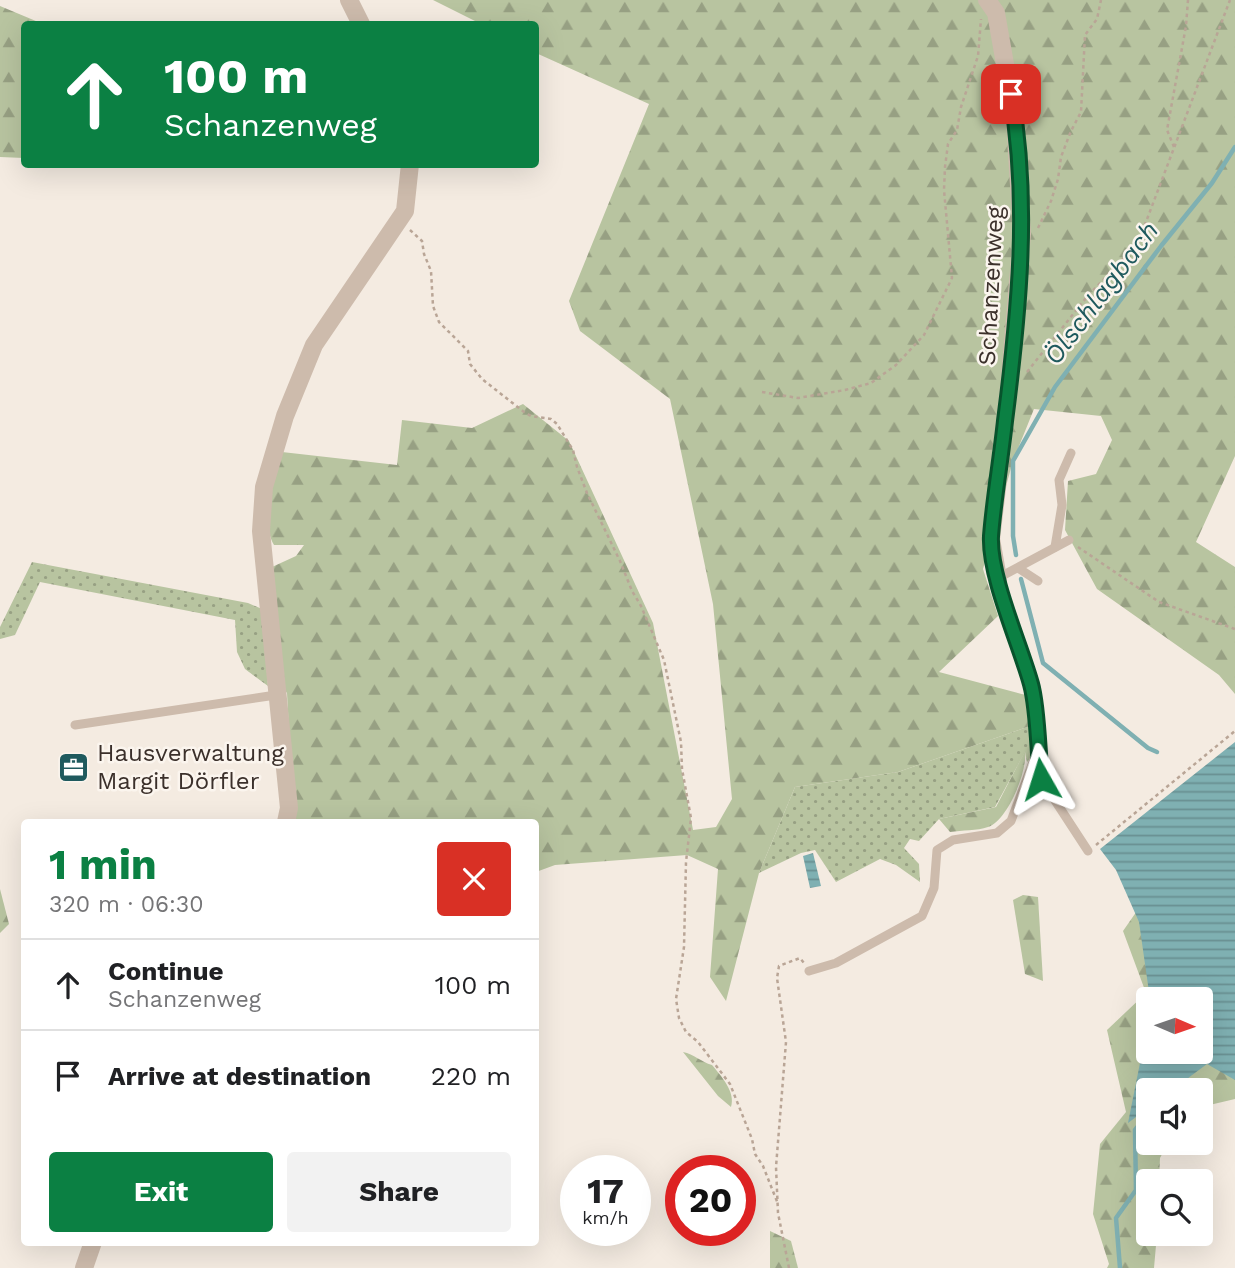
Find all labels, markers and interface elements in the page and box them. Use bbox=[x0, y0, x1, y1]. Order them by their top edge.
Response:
text: 100 m bbox=[164, 47, 308, 105]
icon: ahead bbox=[49, 49, 140, 140]
pin bbox=[981, 64, 1041, 124]
icon: arrive bbox=[992, 75, 1030, 113]
text: Schanzenweg bbox=[164, 106, 377, 144]
street label: Schanzenweg bbox=[973, 205, 1009, 366]
water label: Ölschlagbach bbox=[1038, 216, 1164, 370]
place label: Hausverwaltung Margit Dörfler bbox=[97, 739, 284, 795]
position arrow bbox=[1004, 742, 1078, 816]
office icon: Hausverwaltung Margit Dörfler bbox=[57, 750, 91, 784]
text: 1 min bbox=[49, 840, 157, 889]
button: close bbox=[437, 842, 511, 916]
text: 320 m · 06:30 bbox=[49, 891, 204, 918]
text: Continue bbox=[108, 956, 224, 986]
icon: ahead bbox=[49, 966, 87, 1004]
text: 100 m bbox=[435, 970, 511, 1000]
text: Schanzenweg bbox=[108, 986, 261, 1013]
north arrow bbox=[1136, 987, 1213, 1064]
map controls bbox=[1136, 987, 1213, 1246]
icon: arrive bbox=[49, 1057, 87, 1095]
text: Arrive at destination bbox=[108, 1061, 371, 1091]
text: 220 m bbox=[431, 1061, 511, 1091]
button: sound bbox=[1136, 1078, 1213, 1155]
button: Exit bbox=[49, 1152, 273, 1232]
button: Share bbox=[287, 1152, 511, 1232]
speed limit sign: 20 bbox=[665, 1155, 756, 1246]
button: search bbox=[1136, 1169, 1213, 1246]
text: 17 bbox=[587, 1170, 624, 1212]
text: km/h bbox=[582, 1207, 629, 1228]

